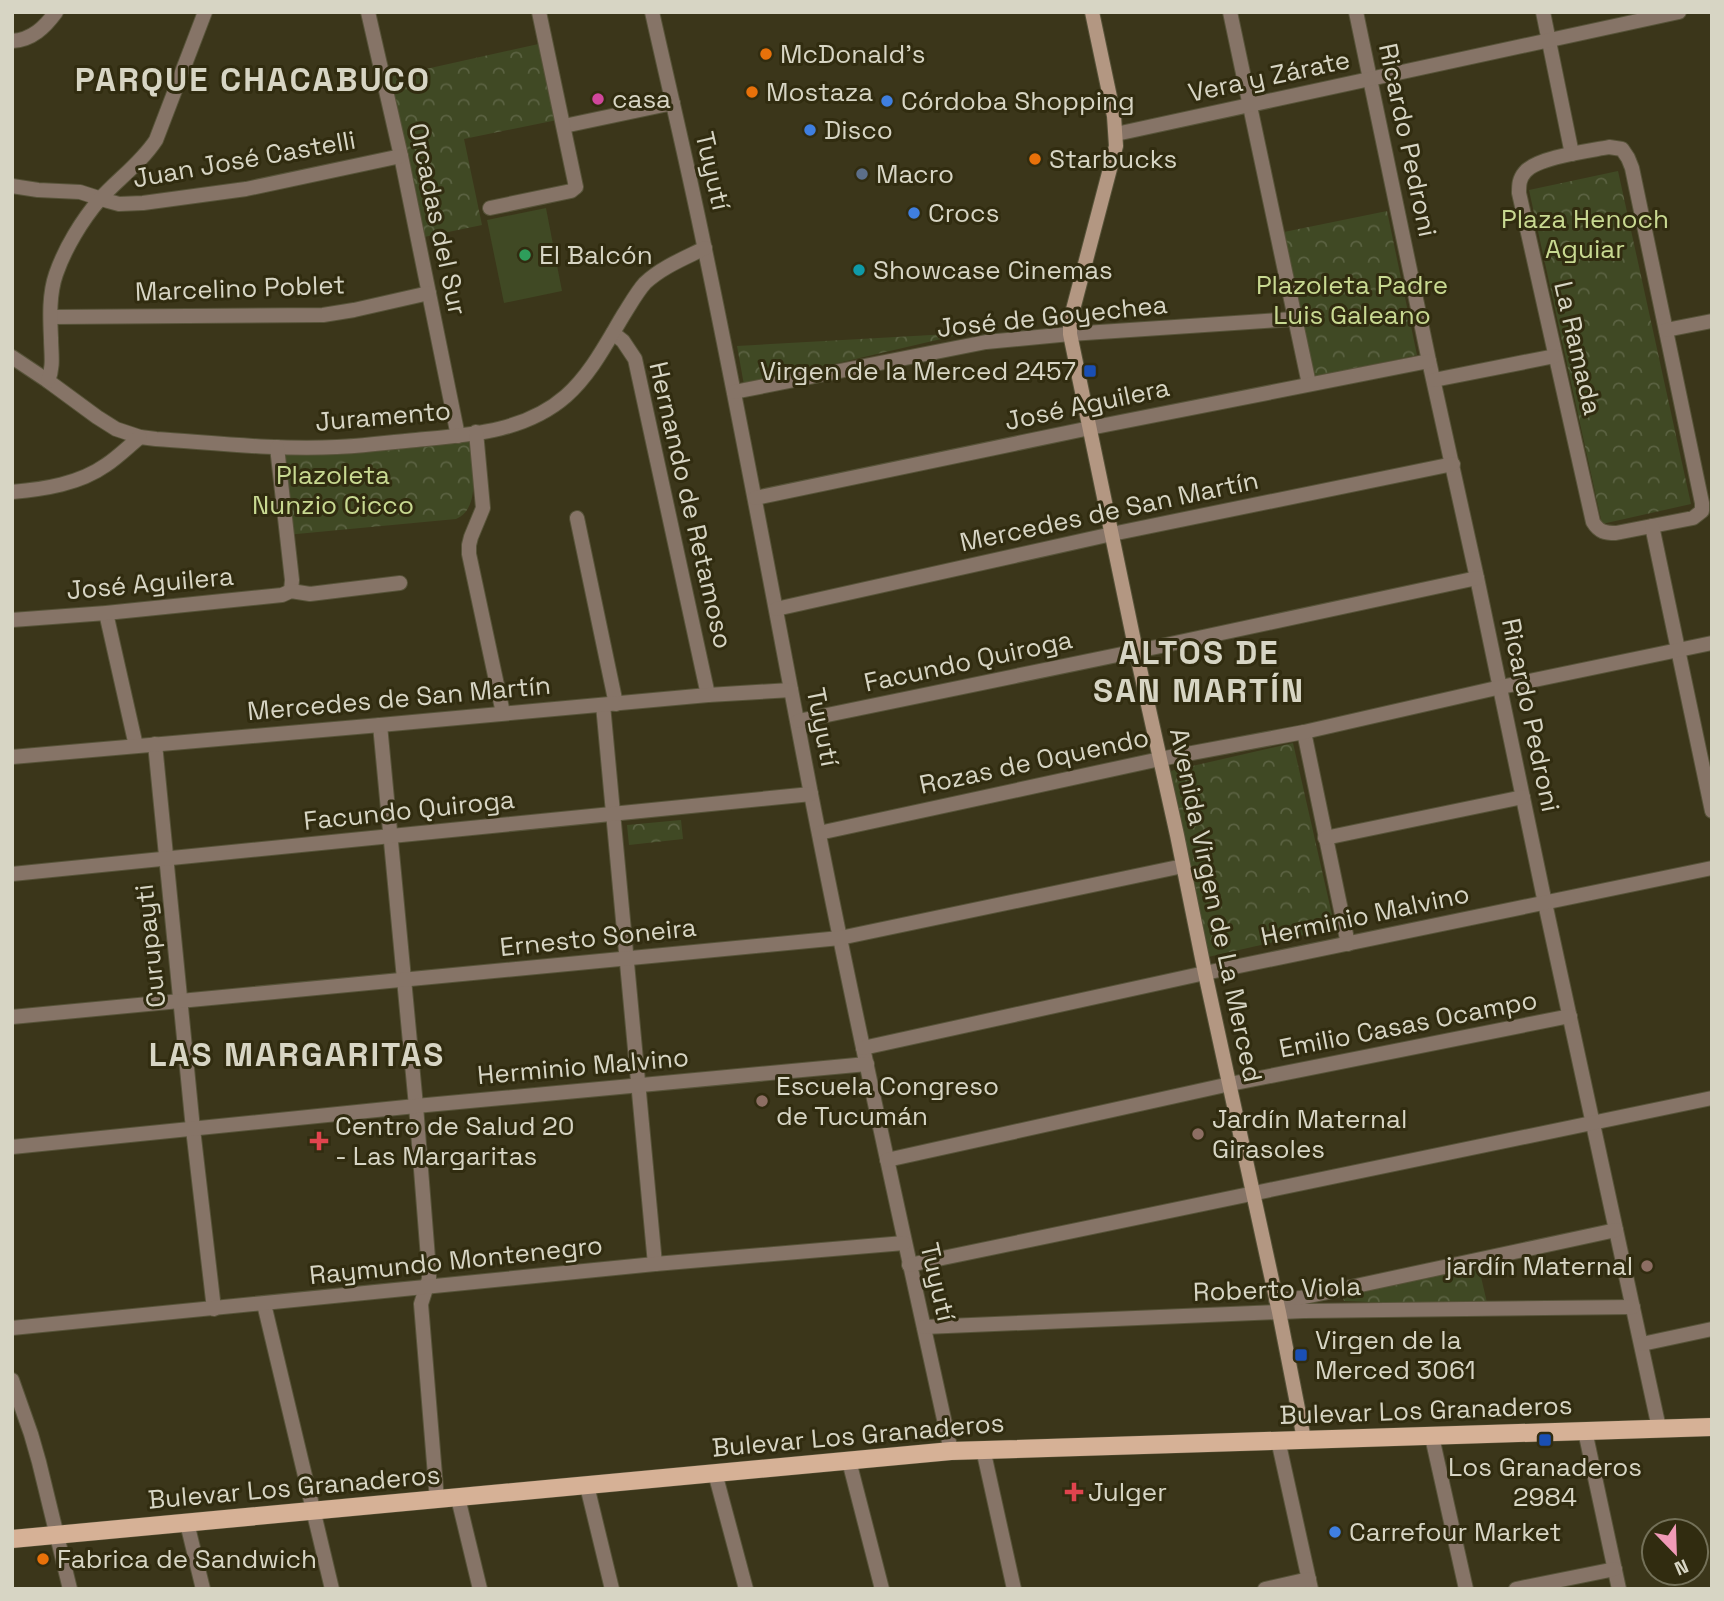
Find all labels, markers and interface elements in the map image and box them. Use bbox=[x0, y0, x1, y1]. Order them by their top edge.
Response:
place label: McDonald's bbox=[780, 37, 925, 71]
street label: Ricardo Pedroni bbox=[1371, 40, 1445, 240]
street label: Vera y Zárate bbox=[1185, 42, 1353, 110]
marker: McDonald's bbox=[758, 46, 774, 62]
district label: PARQUE CHACABUCO bbox=[75, 59, 431, 101]
place label: Mostaza bbox=[766, 75, 873, 109]
place label: casa bbox=[612, 82, 671, 116]
marker: Mostaza bbox=[744, 84, 760, 100]
place label: Córdoba Shopping bbox=[901, 84, 1135, 118]
marker: casa bbox=[590, 91, 606, 107]
marker: Córdoba Shopping bbox=[879, 93, 895, 109]
place label: Disco bbox=[824, 113, 893, 147]
street label: Orcadas del Sur bbox=[401, 120, 475, 318]
marker: Disco bbox=[802, 122, 818, 138]
street label: Juan José Castelli bbox=[130, 123, 358, 195]
street label: Tuyutí bbox=[688, 129, 739, 214]
place label: Starbucks bbox=[1049, 142, 1177, 176]
marker: Starbucks bbox=[1027, 151, 1043, 167]
place label: Macro bbox=[876, 157, 954, 191]
marker: Macro bbox=[854, 166, 870, 182]
place label: Crocs bbox=[928, 196, 999, 230]
park label: Plaza Henoch Aguiar bbox=[1501, 202, 1669, 266]
marker: Crocs bbox=[906, 205, 922, 221]
place label: El Balcón bbox=[539, 238, 653, 272]
marker: El Balcón bbox=[517, 247, 533, 263]
place label: Showcase Cinemas bbox=[873, 253, 1113, 287]
marker: Showcase Cinemas bbox=[851, 262, 867, 278]
street label: Marcelino Poblet bbox=[134, 267, 346, 309]
park label: Plazoleta Padre Luis Galeano bbox=[1256, 268, 1448, 332]
street label: La Ramada bbox=[1546, 278, 1610, 418]
street label: José de Goyechea bbox=[935, 287, 1169, 345]
place label: Virgen de la Merced 2457 bbox=[760, 354, 1076, 388]
street label: Hernando de Retamoso bbox=[641, 358, 741, 652]
marker: Virgen de la Merced 2457 bbox=[1082, 363, 1098, 379]
street label: José Aguilera bbox=[1001, 370, 1173, 438]
street label: Juramento bbox=[314, 393, 452, 439]
park label: Plazoleta Nunzio Cicco bbox=[252, 458, 414, 522]
street label: Mercedes de San Martín bbox=[957, 463, 1261, 559]
street label: José Aguilera bbox=[65, 559, 235, 607]
street label: Ricardo Pedroni bbox=[1494, 615, 1568, 815]
street label: Facundo Quiroga bbox=[861, 622, 1075, 700]
district label: ALTOS DE SAN MARTÍN bbox=[1093, 632, 1305, 712]
street label: Mercedes de San Martín bbox=[246, 668, 552, 728]
street label: Tuyutí bbox=[799, 685, 847, 770]
street label: Rozas de Oquendo bbox=[916, 720, 1152, 802]
street label: Avenida Virgen de La Merced bbox=[1162, 725, 1270, 1085]
street label: Facundo Quiroga bbox=[302, 782, 516, 838]
street label: Herminio Malvino bbox=[1258, 876, 1472, 954]
street label: Curupayti bbox=[127, 883, 173, 1009]
street label: Ernesto Soneira bbox=[498, 910, 698, 964]
street label: Emilio Casas Ocampo bbox=[1276, 982, 1540, 1066]
district label: LAS MARGARITAS bbox=[149, 1034, 445, 1076]
street label: Herminio Malvino bbox=[476, 1040, 690, 1092]
place label: Escuela Congreso de Tucumán bbox=[776, 1069, 999, 1133]
marker: Escuela Congreso de Tucumán bbox=[754, 1093, 770, 1109]
place label: Jardín Maternal Girasoles bbox=[1212, 1102, 1407, 1166]
place label: Centro de Salud 20 - Las Margaritas bbox=[335, 1109, 574, 1173]
marker: Jardín Maternal Girasoles bbox=[1190, 1126, 1206, 1142]
marker: Centro de Salud 20 - Las Margaritas bbox=[309, 1131, 329, 1151]
street label: Raymundo Montenegro bbox=[308, 1228, 604, 1292]
street label: Tuyutí bbox=[913, 1240, 964, 1325]
place label: jardín Maternal bbox=[1445, 1249, 1633, 1283]
marker: jardín Maternal bbox=[1639, 1258, 1655, 1274]
street label: Roberto Viola bbox=[1192, 1269, 1362, 1309]
place label: Virgen de la Merced 3061 bbox=[1315, 1323, 1476, 1387]
marker: Virgen de la Merced 3061 bbox=[1293, 1347, 1309, 1363]
street label: Bulevar Los Granaderos bbox=[1279, 1388, 1573, 1432]
street label: Bulevar Los Granaderos bbox=[710, 1405, 1006, 1465]
marker: Los Granaderos 2984 bbox=[1537, 1432, 1553, 1448]
place label: Los Granaderos 2984 bbox=[1448, 1450, 1642, 1514]
street label: Bulevar Los Granaderos bbox=[146, 1457, 442, 1517]
place label: Julger bbox=[1088, 1475, 1167, 1509]
marker: Julger bbox=[1066, 1484, 1082, 1500]
place label: Carrefour Market bbox=[1349, 1515, 1561, 1549]
north arrow bbox=[1640, 1517, 1710, 1587]
marker: Carrefour Market bbox=[1327, 1524, 1343, 1540]
place label: Fabrica de Sandwich bbox=[57, 1542, 317, 1576]
marker: Fabrica de Sandwich bbox=[35, 1551, 51, 1567]
text: N bbox=[1671, 1553, 1692, 1581]

